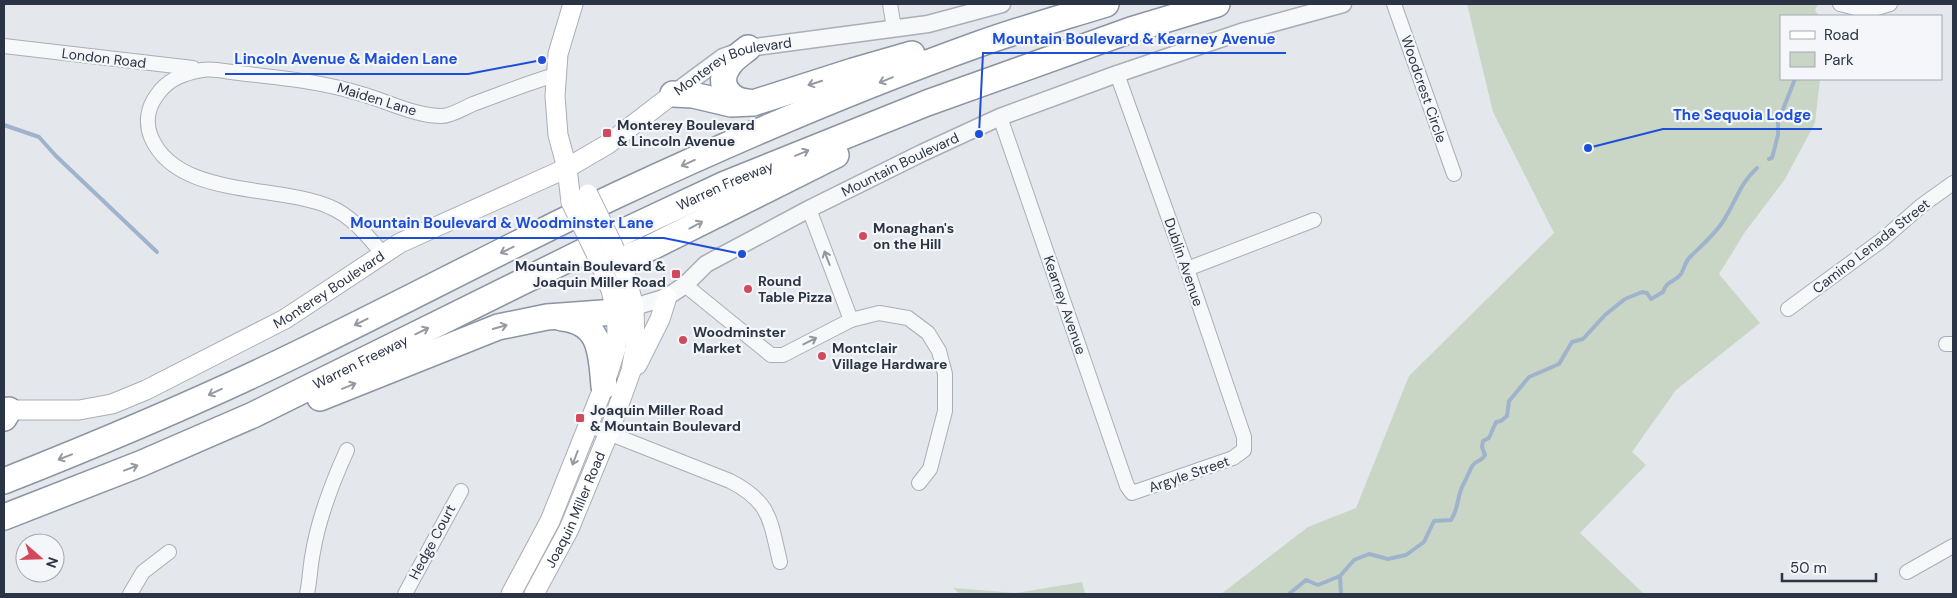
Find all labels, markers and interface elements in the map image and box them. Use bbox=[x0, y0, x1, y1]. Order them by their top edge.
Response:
legend bbox=[1780, 15, 1942, 80]
callout: Mountain Boulevard & Kearney Avenue bbox=[983, 23, 1286, 53]
text: Road bbox=[1824, 25, 1859, 45]
text: Mountain Boulevard & Kearney Avenue bbox=[992, 29, 1276, 49]
street label: Monterey Boulevard bbox=[670, 33, 793, 99]
street label: Woodcrest Circle bbox=[1397, 33, 1451, 145]
street label: London Road bbox=[61, 44, 147, 72]
callout: Lincoln Avenue & Maiden Lane bbox=[225, 44, 468, 74]
text: Lincoln Avenue & Maiden Lane bbox=[234, 49, 458, 69]
text: Park bbox=[1824, 50, 1854, 70]
one-way arrow bbox=[879, 76, 894, 85]
street label: Maiden Lane bbox=[335, 78, 419, 120]
one-way arrow bbox=[807, 79, 823, 88]
callout: The Sequoia Lodge bbox=[1663, 99, 1822, 129]
text: The Sequoia Lodge bbox=[1673, 105, 1811, 125]
place label: Monterey Boulevard & Lincoln Avenue bbox=[617, 116, 755, 150]
marker: Monterey Boulevard & Lincoln Avenue bbox=[601, 127, 613, 139]
street label: Mountain Boulevard bbox=[838, 128, 962, 201]
one-way arrow bbox=[794, 147, 809, 156]
street label: Warren Freeway bbox=[673, 156, 776, 215]
one-way arrow bbox=[681, 159, 696, 169]
street label: Camino Lenada Street bbox=[1809, 195, 1933, 297]
callout: Mountain Boulevard & Woodminster Lane bbox=[340, 208, 664, 238]
text: Mountain Boulevard & Woodminster Lane bbox=[350, 213, 654, 233]
street label: Dublin Avenue bbox=[1160, 215, 1208, 309]
place label: Monaghan's on the Hill bbox=[873, 219, 954, 253]
one-way arrow bbox=[688, 220, 703, 230]
marker: Monaghan's on the Hill bbox=[857, 230, 869, 242]
one-way arrow bbox=[500, 246, 515, 255]
street label: Monterey Boulevard bbox=[270, 247, 388, 333]
one-way arrow bbox=[822, 251, 831, 267]
street label: Kearney Avenue bbox=[1040, 253, 1090, 357]
place label: Mountain Boulevard & Joaquin Miller Road bbox=[515, 257, 666, 291]
marker: Mountain Boulevard & Joaquin Miller Road bbox=[670, 268, 682, 280]
place label: Round Table Pizza bbox=[758, 272, 832, 306]
marker: Round Table Pizza bbox=[742, 283, 754, 295]
one-way arrow bbox=[354, 318, 369, 327]
one-way arrow bbox=[492, 321, 508, 331]
place label: Woodminster Market bbox=[693, 323, 786, 357]
one-way arrow bbox=[414, 326, 429, 335]
street label: Warren Freeway bbox=[310, 331, 411, 393]
marker: Woodminster Market bbox=[677, 334, 689, 346]
one-way arrow bbox=[802, 336, 817, 345]
place label: Montclair Village Hardware bbox=[832, 339, 948, 373]
marker: Montclair Village Hardware bbox=[816, 350, 828, 362]
one-way arrow bbox=[341, 381, 356, 390]
one-way arrow bbox=[208, 388, 223, 398]
place label: Joaquin Miller Road & Mountain Boulevard bbox=[590, 401, 741, 435]
marker: Joaquin Miller Road & Mountain Boulevard bbox=[574, 412, 586, 424]
street label: Joaquin Miller Road bbox=[541, 449, 609, 571]
one-way arrow bbox=[570, 450, 579, 465]
street label: Argyle Street bbox=[1146, 452, 1232, 496]
one-way arrow bbox=[58, 453, 74, 462]
one-way arrow bbox=[123, 463, 138, 472]
street label: Hedge Court bbox=[405, 501, 459, 583]
north arrow bbox=[15, 533, 65, 583]
scale bar bbox=[1782, 550, 1876, 582]
text: N bbox=[42, 555, 62, 570]
text: 50 m bbox=[1790, 558, 1827, 578]

